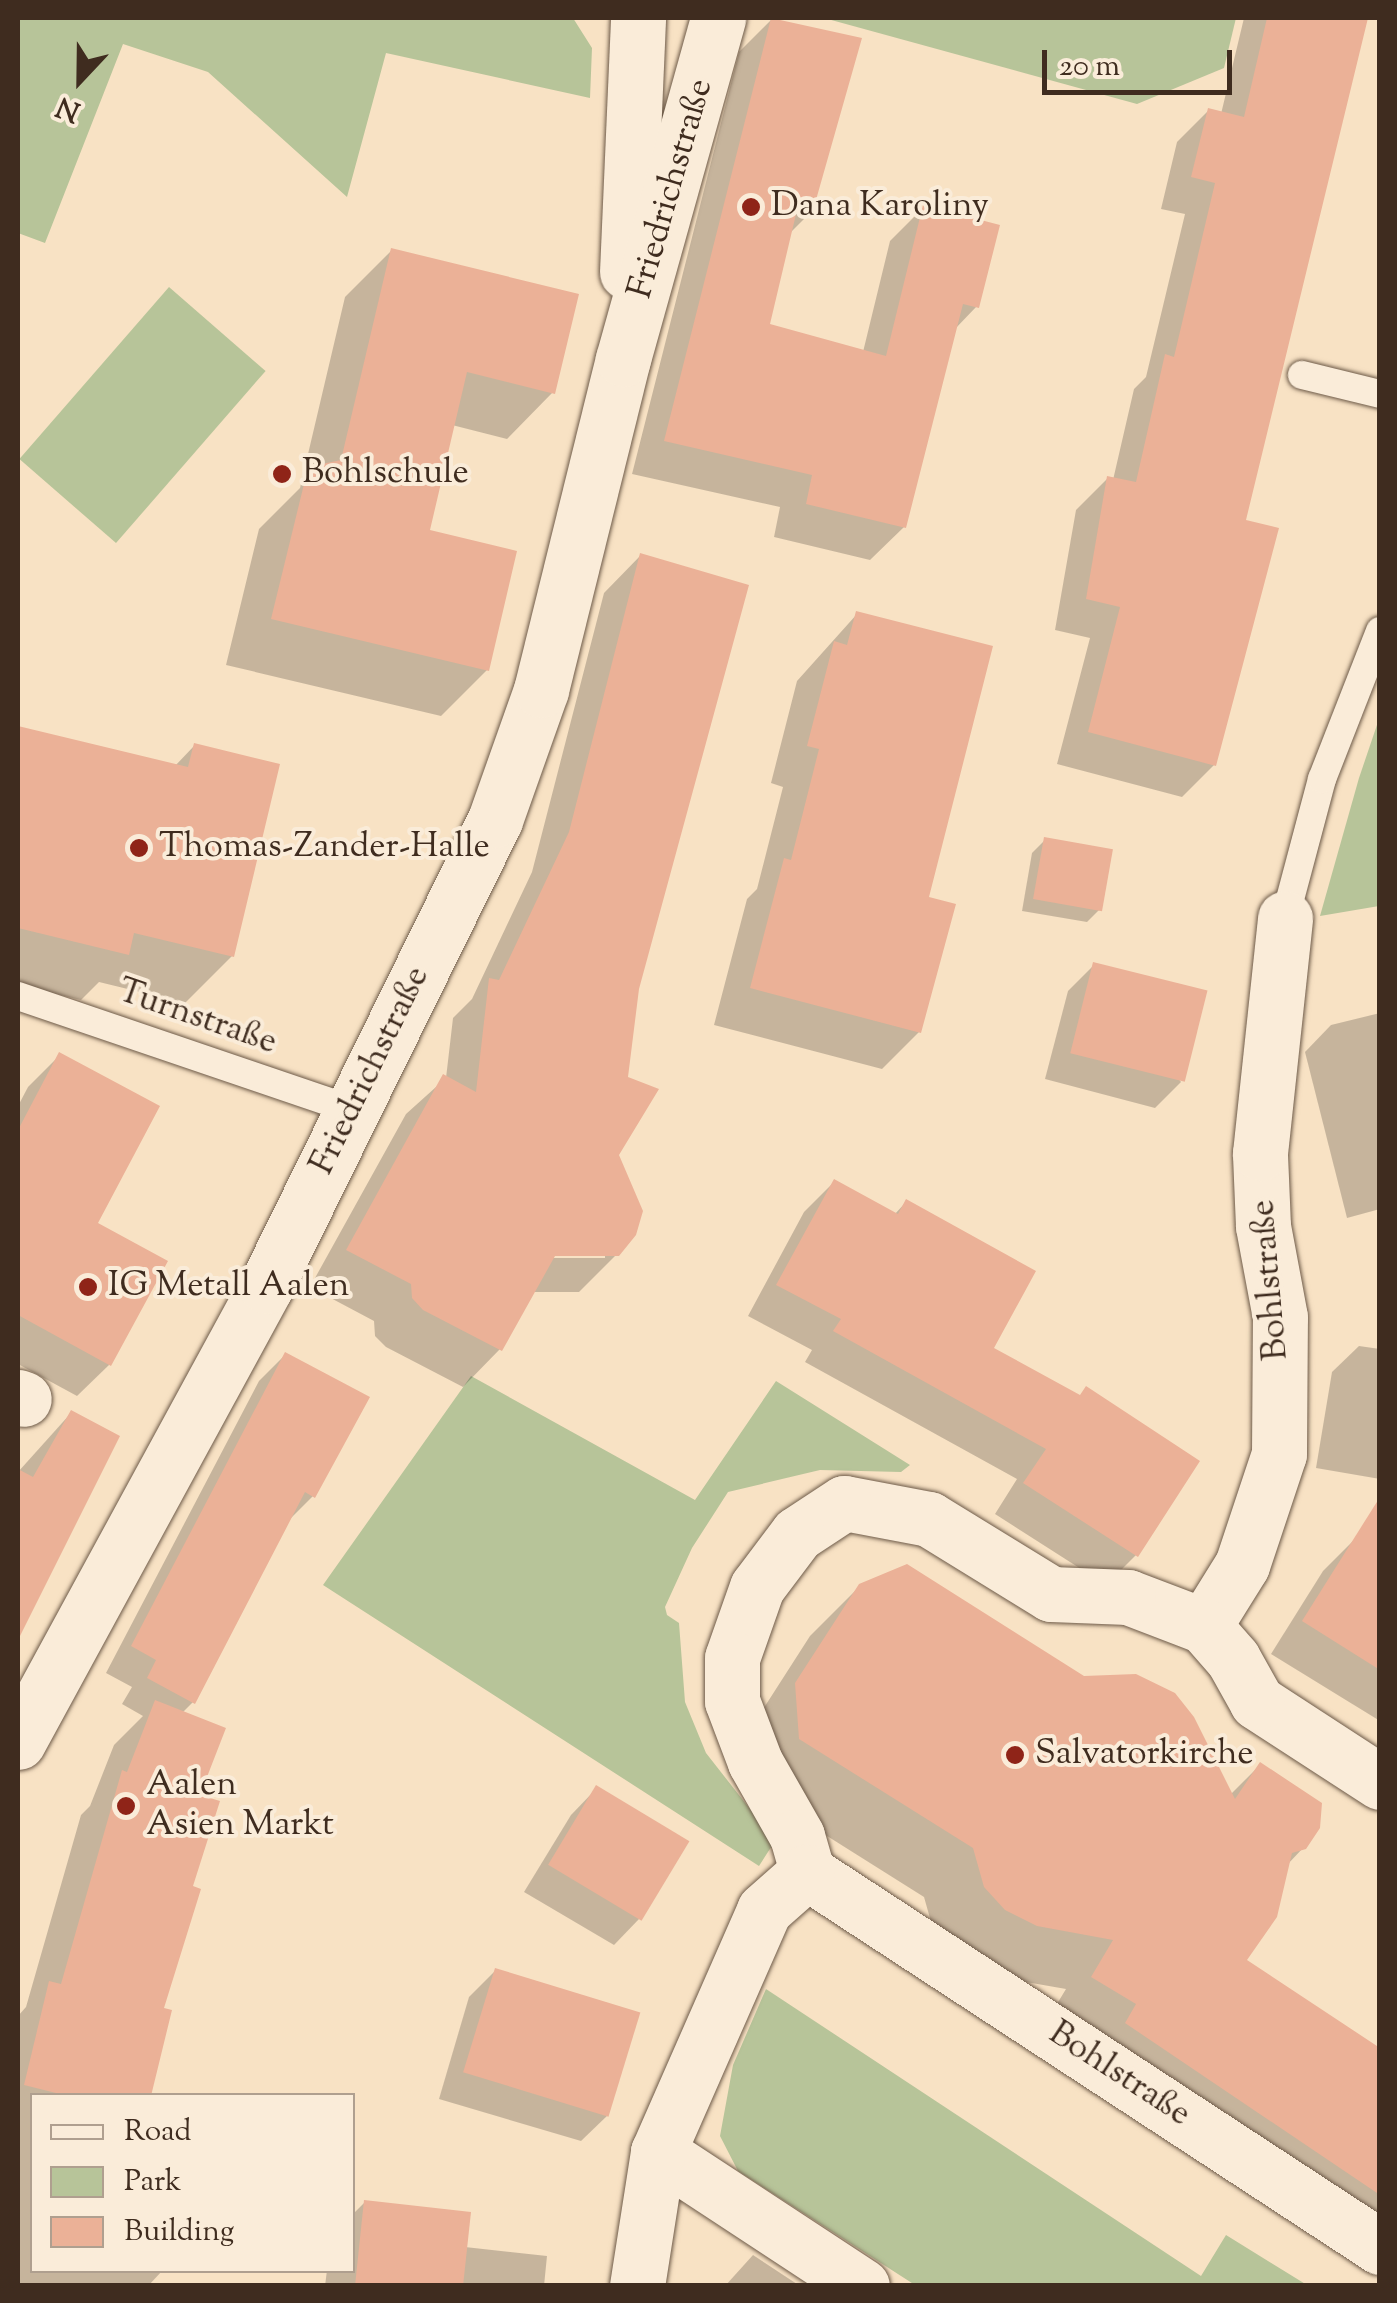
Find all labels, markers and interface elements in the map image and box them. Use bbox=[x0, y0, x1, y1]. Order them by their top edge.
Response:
north arrow bbox=[30, 30, 130, 130]
scale bar bbox=[1047, 30, 1237, 92]
text: 20 m bbox=[1059, 46, 1120, 89]
street label: Friedrichstraße bbox=[621, 74, 723, 304]
text: N bbox=[51, 85, 87, 131]
place label: Dana Karoliny bbox=[771, 186, 989, 228]
marker: Dana Karoliny bbox=[740, 196, 762, 218]
place label: Bohlschule bbox=[302, 453, 469, 495]
marker: Bohlschule bbox=[271, 463, 293, 485]
place label: Thomas-Zander-Halle bbox=[159, 827, 490, 869]
marker: Thomas-Zander-Halle bbox=[128, 837, 150, 859]
street label: Friedrichstraße bbox=[303, 960, 439, 1182]
street label: Turnstraße bbox=[112, 971, 282, 1065]
street label: Bohlstraße bbox=[1243, 1198, 1299, 1362]
place label: IG Metall Aalen bbox=[108, 1266, 349, 1308]
marker: IG Metall Aalen bbox=[77, 1276, 99, 1298]
place label: Salvatorkirche bbox=[1035, 1734, 1254, 1776]
marker: Salvatorkirche bbox=[1004, 1744, 1026, 1766]
place label: Aalen Asien Markt bbox=[146, 1765, 334, 1847]
marker: Aalen Asien Markt bbox=[115, 1795, 137, 1817]
street label: Bohlstraße bbox=[1040, 2014, 1198, 2136]
legend bbox=[30, 2093, 355, 2273]
text: Road bbox=[124, 2111, 191, 2154]
text: Park bbox=[124, 2161, 181, 2204]
text: Building bbox=[124, 2211, 234, 2254]

